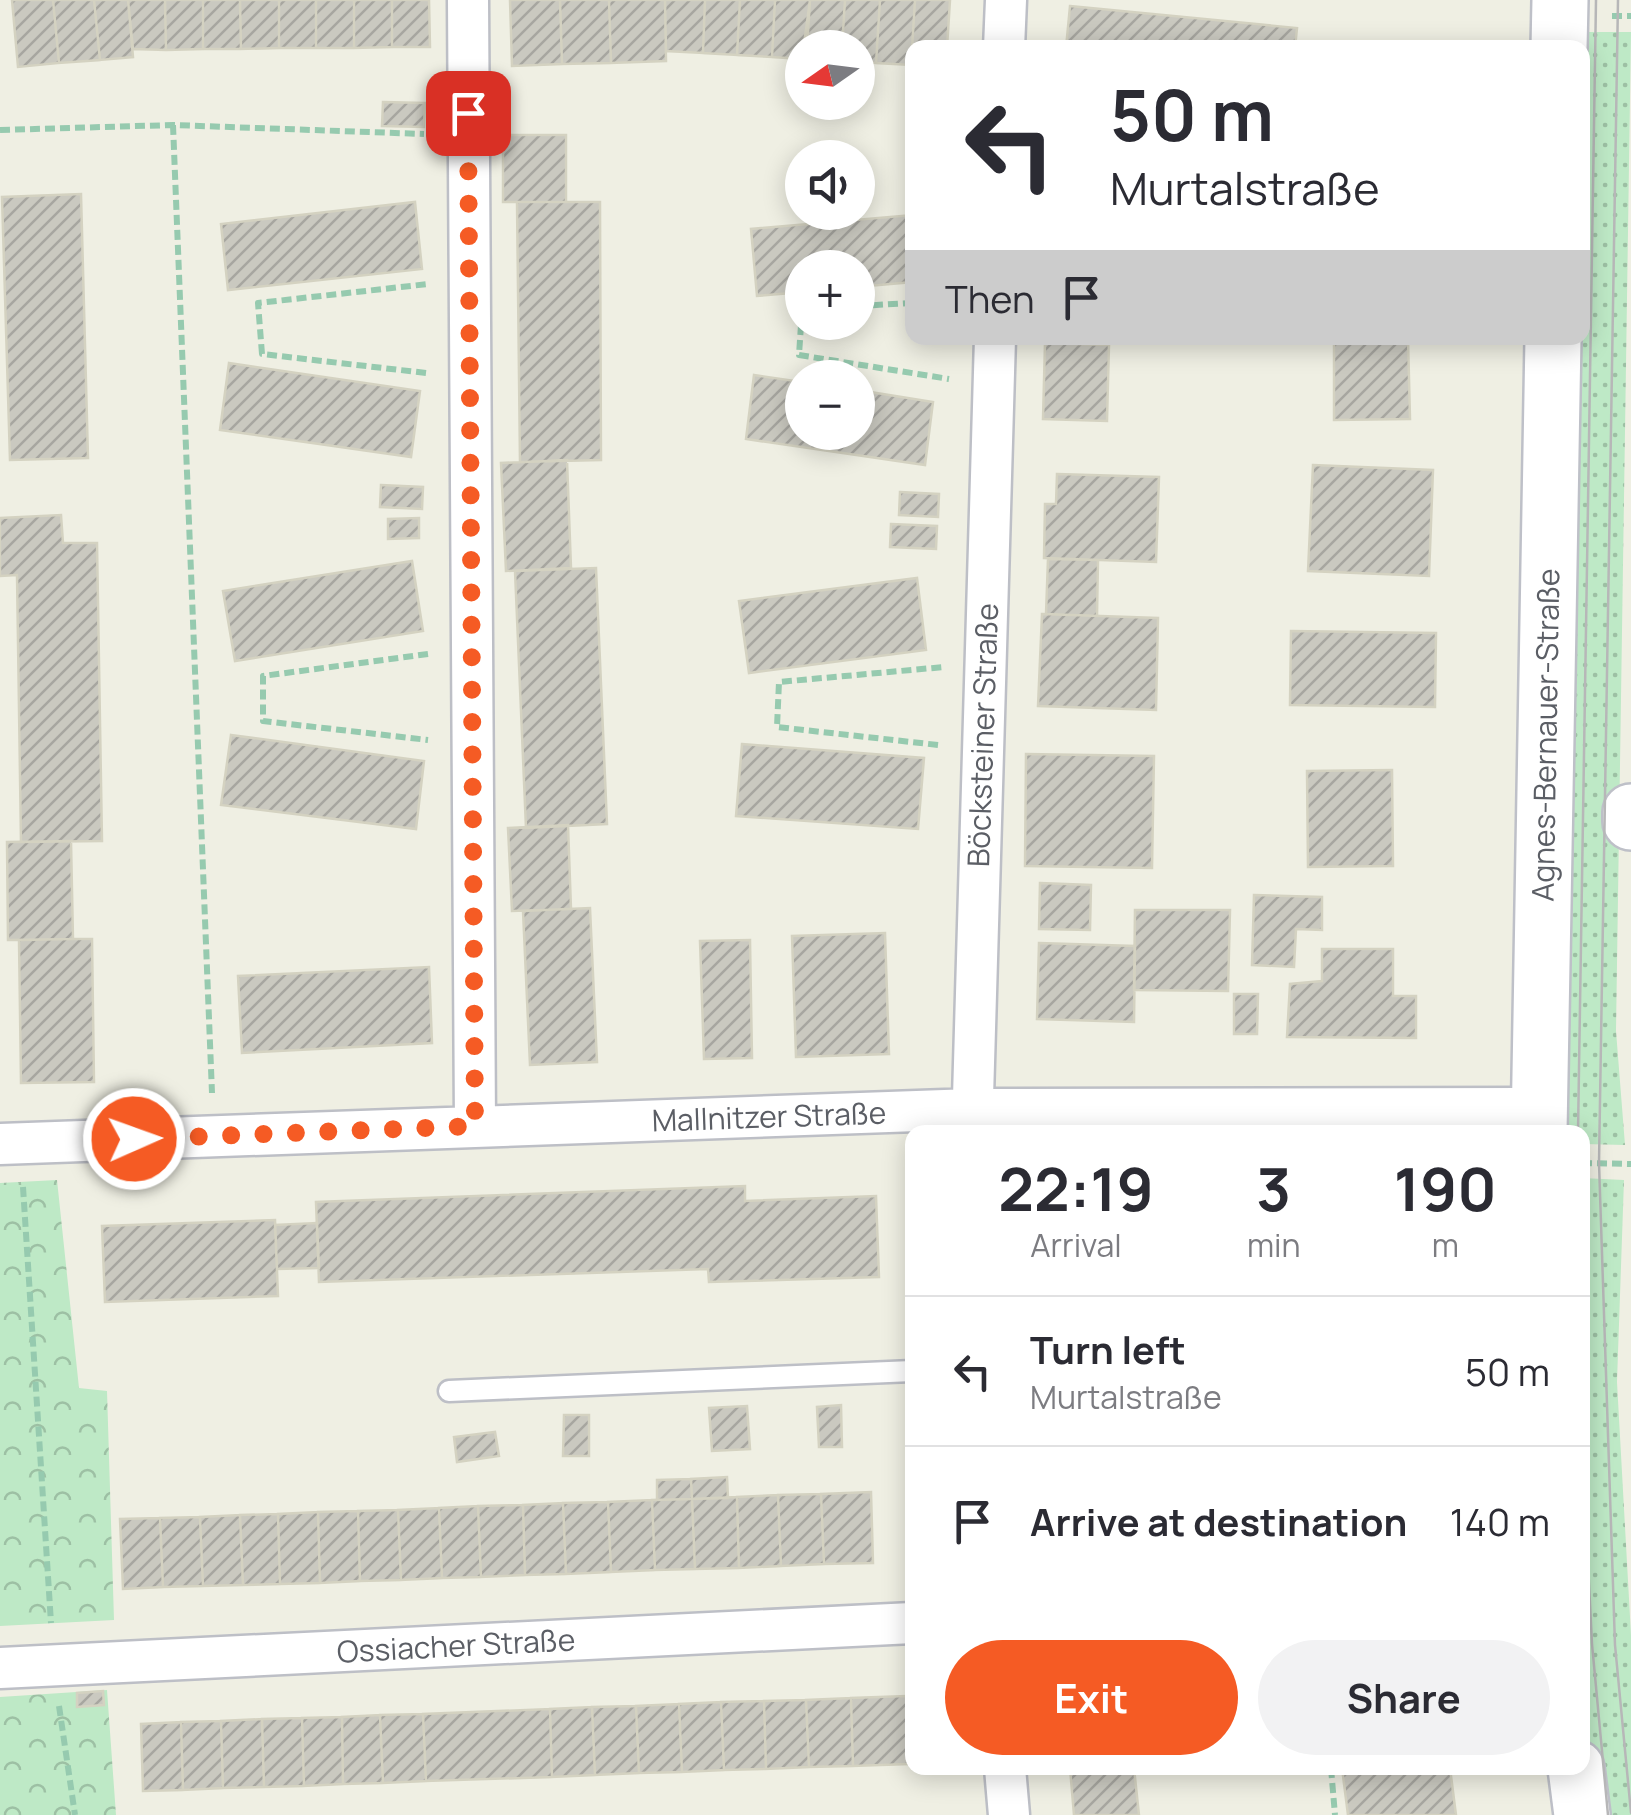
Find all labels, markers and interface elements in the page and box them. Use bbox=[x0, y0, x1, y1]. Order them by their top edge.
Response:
north arrow bbox=[785, 30, 875, 120]
map controls bbox=[785, 30, 875, 450]
text: 50 m bbox=[1110, 66, 1274, 162]
pin bbox=[426, 71, 511, 156]
icon: left bbox=[945, 80, 1075, 210]
icon: arrive bbox=[441, 86, 496, 141]
button: sound bbox=[785, 140, 875, 230]
text: Murtalstraße bbox=[1110, 157, 1380, 219]
button: + bbox=[785, 250, 875, 340]
icon: arrive bbox=[1054, 270, 1109, 325]
text: Then bbox=[945, 272, 1034, 324]
button: − bbox=[785, 360, 875, 450]
street label: Agnes-Bernauer-Straße bbox=[1522, 568, 1568, 902]
street label: Böcksteiner Straße bbox=[957, 602, 1007, 868]
position arrow bbox=[82, 1087, 186, 1191]
street label: Mallnitzer Straße bbox=[651, 1091, 887, 1141]
text: 22:19 bbox=[998, 1147, 1154, 1229]
text: 3 bbox=[1256, 1147, 1291, 1229]
text: 190 bbox=[1394, 1147, 1497, 1229]
text: Arrival bbox=[1030, 1223, 1122, 1267]
text: min bbox=[1247, 1223, 1301, 1267]
text: m bbox=[1432, 1223, 1459, 1267]
text: Turn left bbox=[1030, 1323, 1186, 1375]
icon: left bbox=[945, 1344, 1000, 1399]
text: 50 m bbox=[1465, 1345, 1550, 1397]
text: Murtalstraße bbox=[1030, 1375, 1222, 1419]
icon: arrive bbox=[945, 1494, 1000, 1549]
text: Arrive at destination bbox=[1030, 1495, 1407, 1547]
text: 140 m bbox=[1450, 1495, 1550, 1547]
street label: Ossiacher Straße bbox=[336, 1618, 576, 1672]
button: Exit bbox=[945, 1640, 1238, 1755]
button: Share bbox=[1258, 1640, 1550, 1755]

